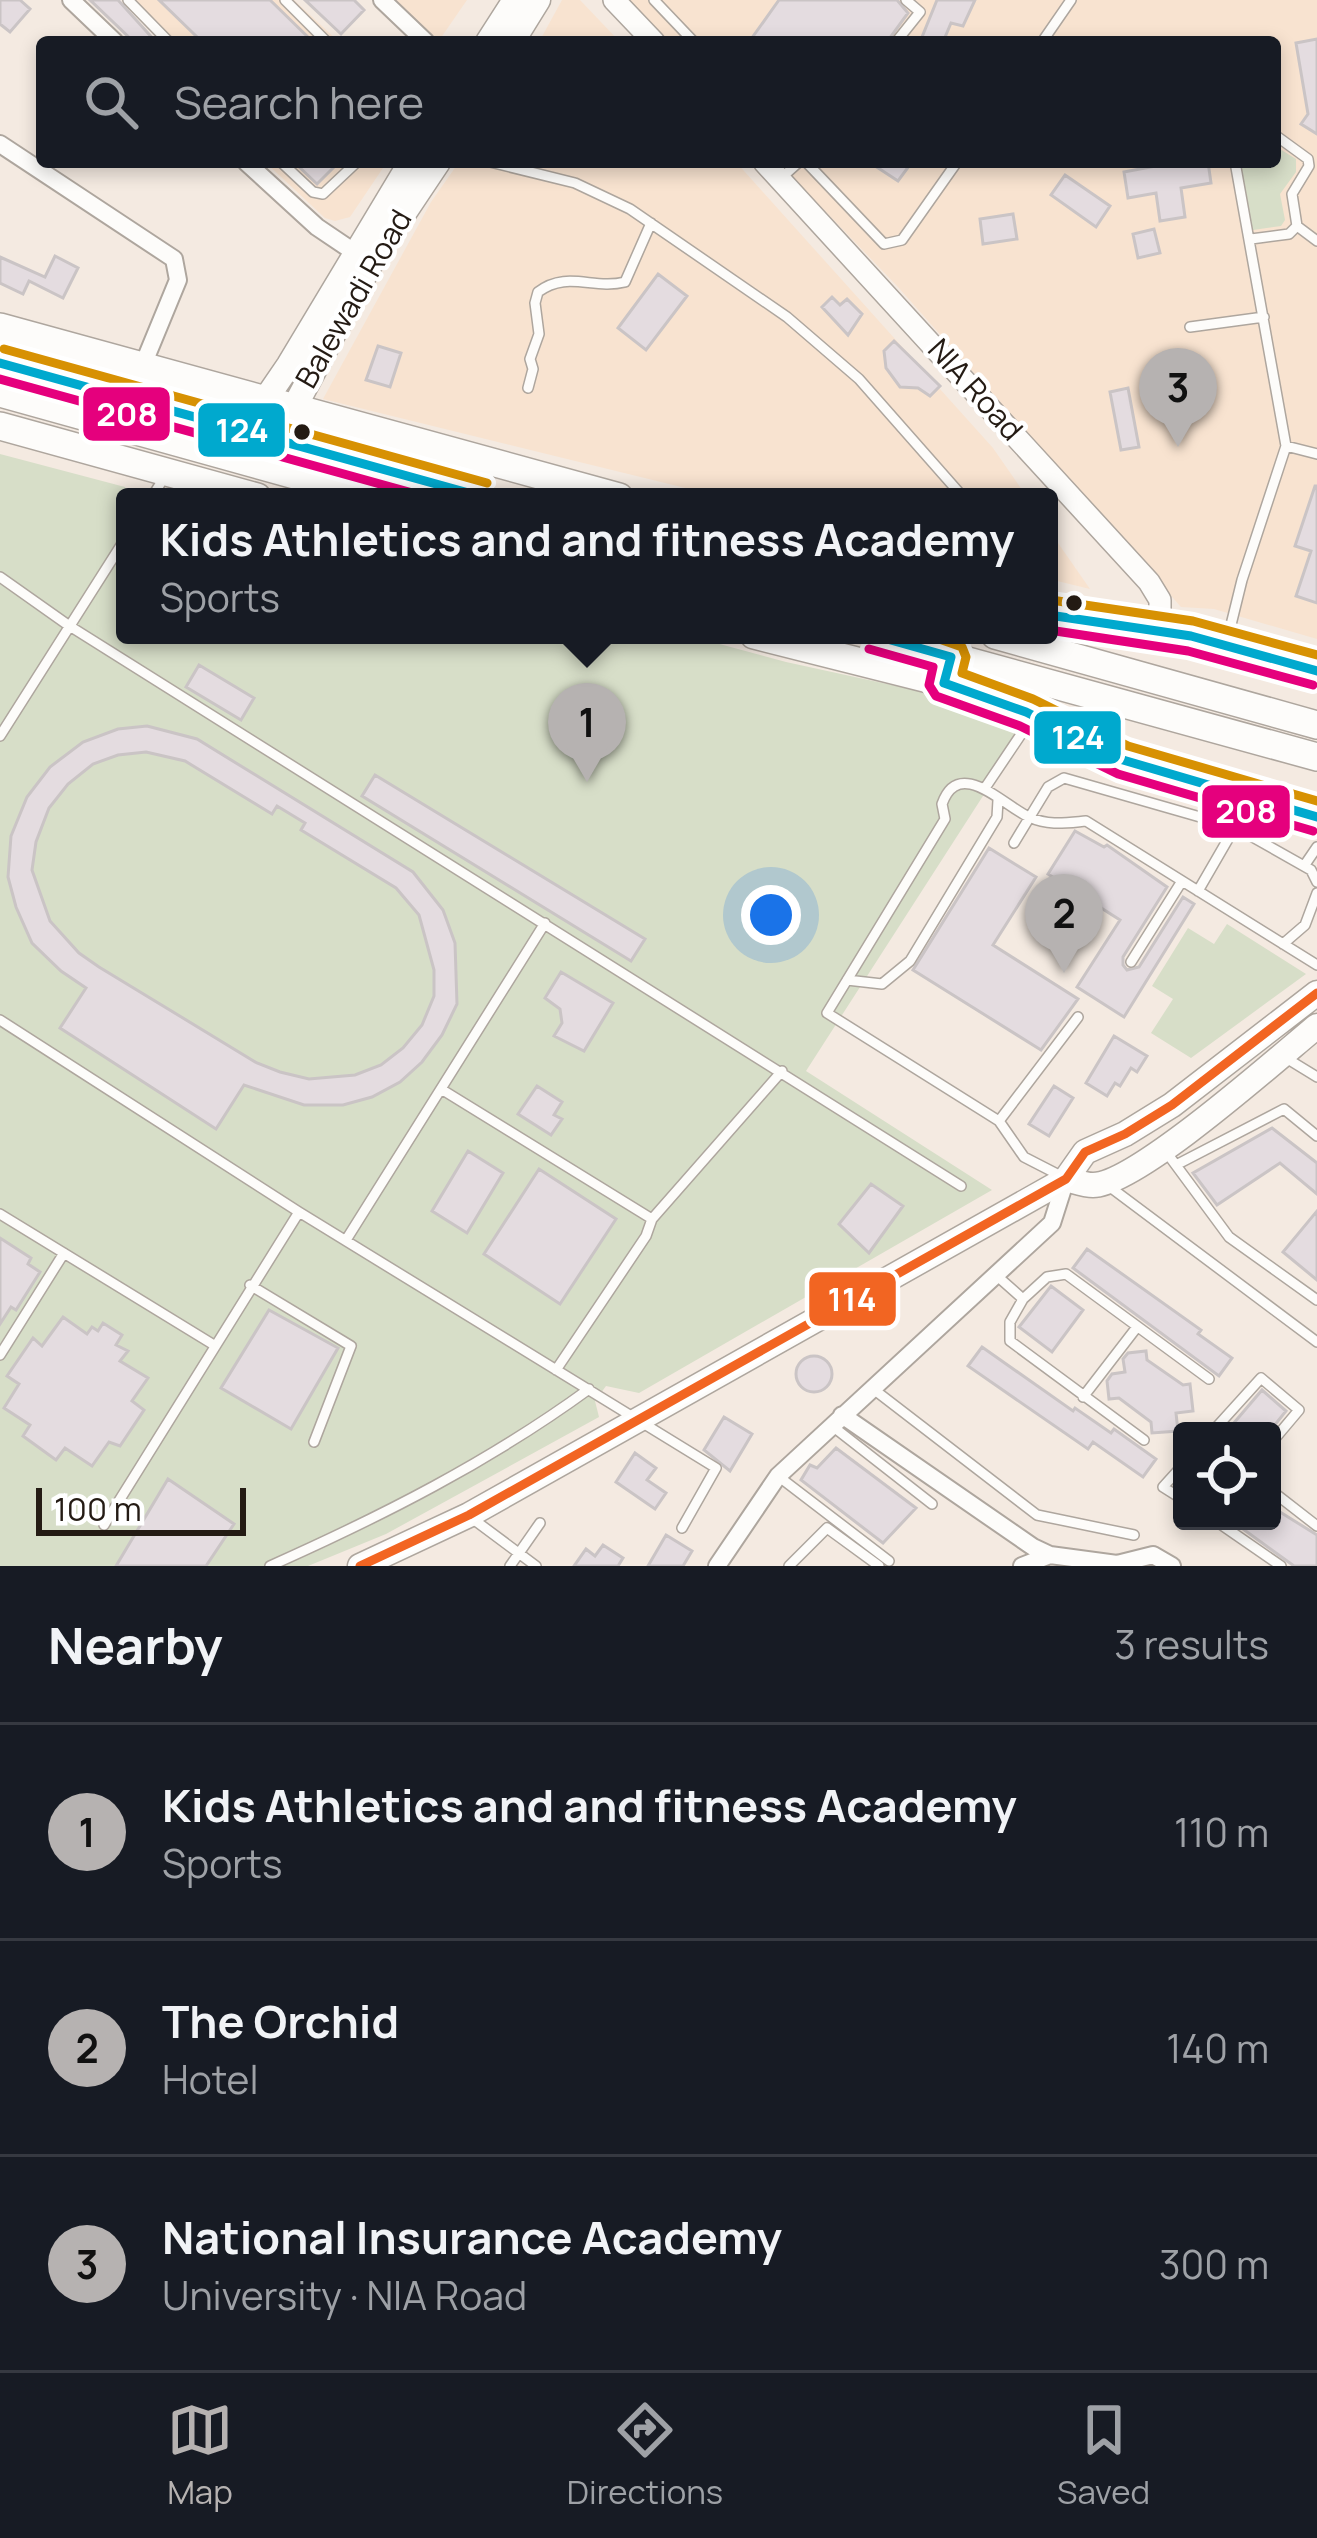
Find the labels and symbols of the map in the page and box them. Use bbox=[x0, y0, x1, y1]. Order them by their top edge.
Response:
street label: Balewadi Road bbox=[285, 202, 420, 395]
street label: NIA Road bbox=[920, 329, 1033, 449]
pin: 3 bbox=[1139, 348, 1217, 447]
line badge: 208 bbox=[81, 385, 172, 443]
text: 208 bbox=[96, 391, 158, 436]
line badge: 124 bbox=[196, 401, 287, 459]
text: 124 bbox=[215, 407, 269, 452]
unlabelled marker bbox=[291, 421, 313, 443]
unlabelled marker bbox=[1063, 592, 1085, 614]
pin: 1 bbox=[548, 683, 626, 782]
line badge: 124 bbox=[1032, 709, 1123, 766]
text: 124 bbox=[1051, 714, 1105, 759]
line badge: 208 bbox=[1200, 783, 1292, 840]
text: 208 bbox=[1215, 788, 1277, 833]
pin: 2 bbox=[1025, 874, 1103, 973]
your location bbox=[741, 885, 801, 945]
line badge: 114 bbox=[807, 1270, 898, 1328]
text: 114 bbox=[828, 1276, 877, 1321]
scale bar bbox=[36, 1482, 246, 1535]

